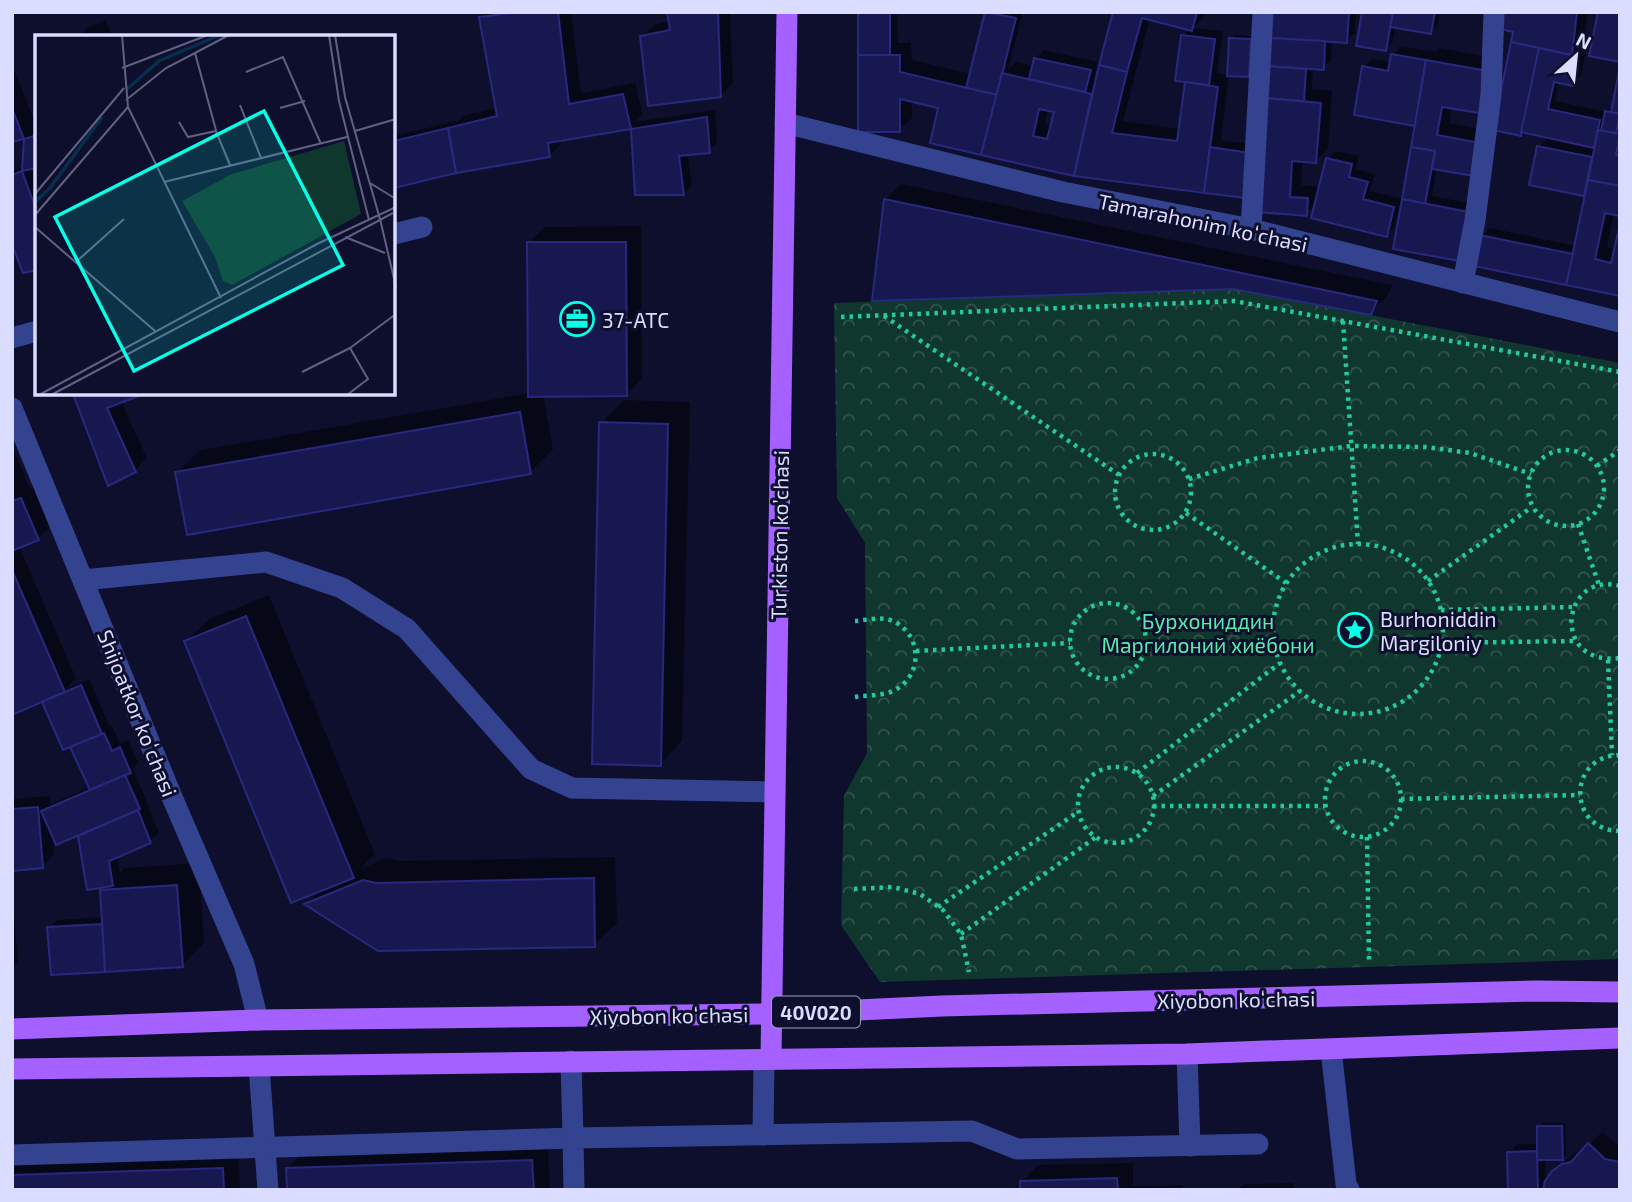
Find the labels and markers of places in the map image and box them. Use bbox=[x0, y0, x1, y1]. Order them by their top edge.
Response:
office icon: 37-АТС bbox=[558, 300, 596, 338]
place label: 37-АТС bbox=[602, 307, 669, 332]
place label: Burhoniddin Margiloniy bbox=[1380, 606, 1496, 655]
place icon: Burhoniddin Margiloniy bbox=[1336, 611, 1374, 649]

